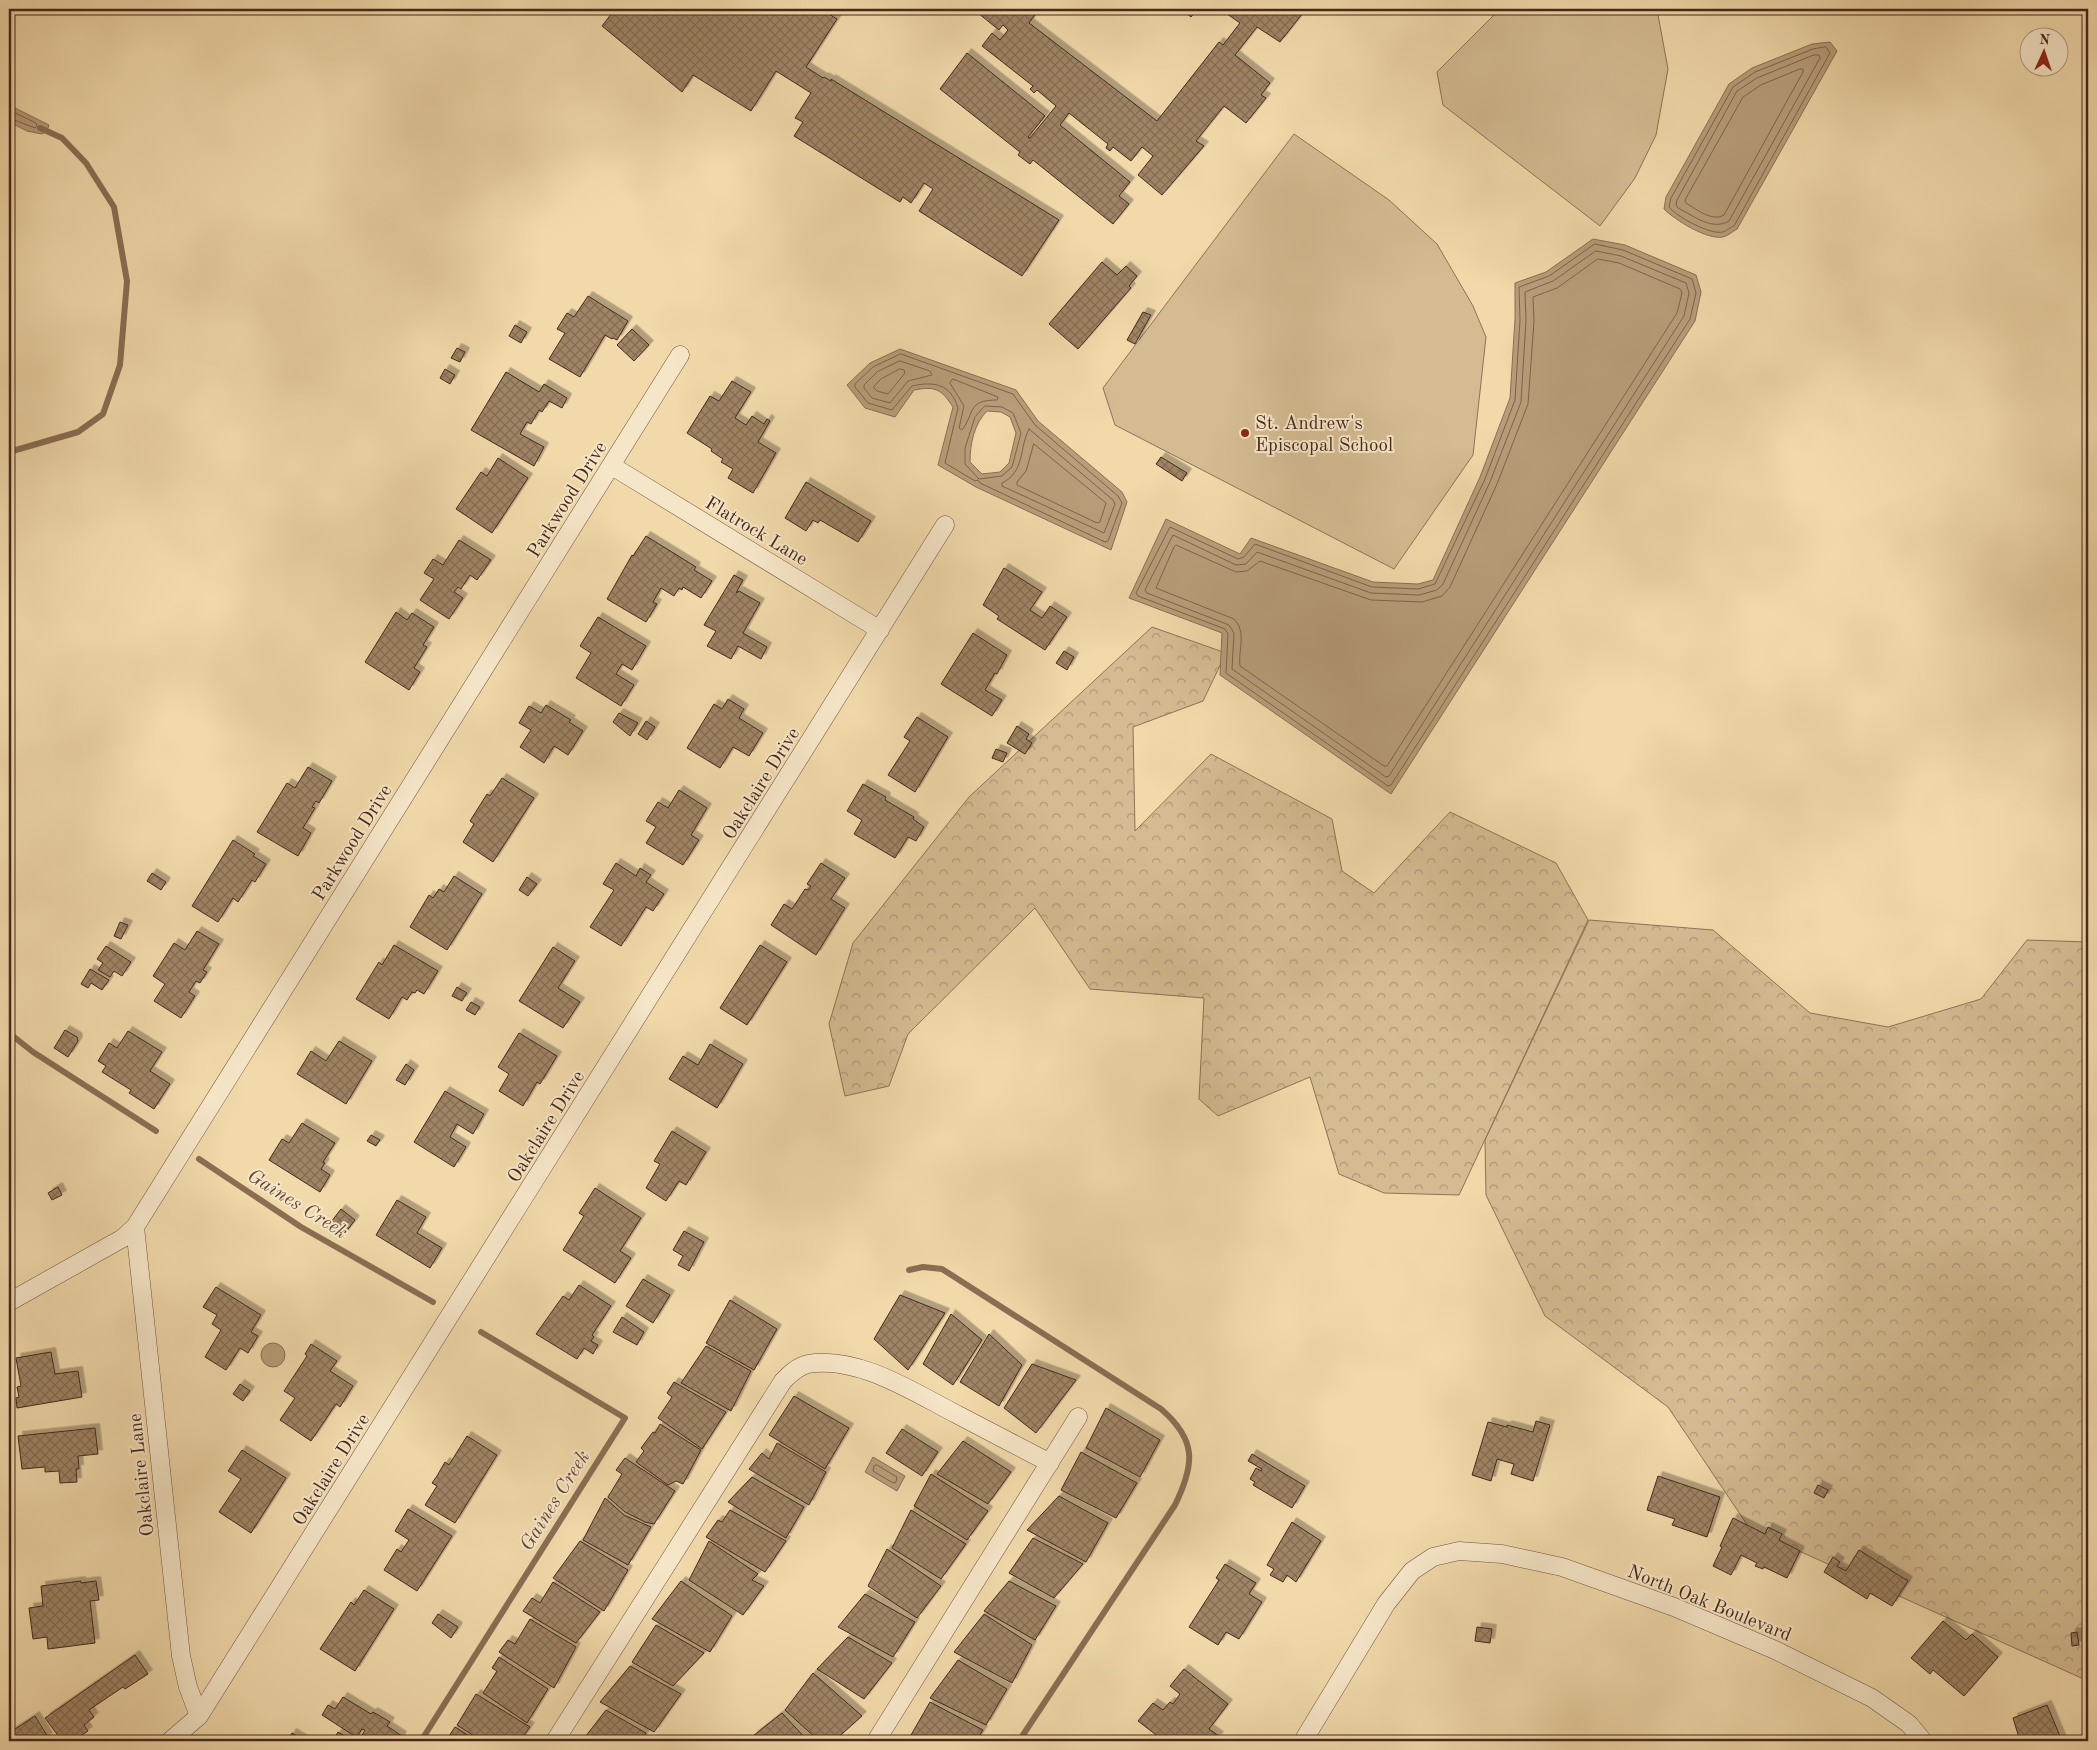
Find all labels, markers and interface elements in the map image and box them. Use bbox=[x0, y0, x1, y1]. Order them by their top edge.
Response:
north arrow bbox=[2020, 28, 2070, 78]
text: N bbox=[2039, 33, 2051, 47]
place label: St. Andrew's Episcopal School bbox=[1255, 415, 1393, 456]
marker: St. Andrew's Episcopal School bbox=[1239, 427, 1251, 439]
street label: Parkwood Drive bbox=[525, 439, 611, 562]
street label: Flatrock Lane bbox=[701, 494, 810, 570]
street label: Oakclaire Drive bbox=[720, 725, 804, 844]
street label: Parkwood Drive bbox=[310, 782, 396, 905]
street label: Oakclaire Drive bbox=[505, 1068, 589, 1187]
water label: Gaines Creek bbox=[243, 1166, 351, 1243]
street label: Oakclaire Drive bbox=[290, 1411, 374, 1530]
street label: Oakclaire Lane bbox=[127, 1412, 158, 1537]
water label: Gaines Creek bbox=[517, 1447, 594, 1555]
street label: North Oak Boulevard bbox=[1624, 1563, 1794, 1646]

